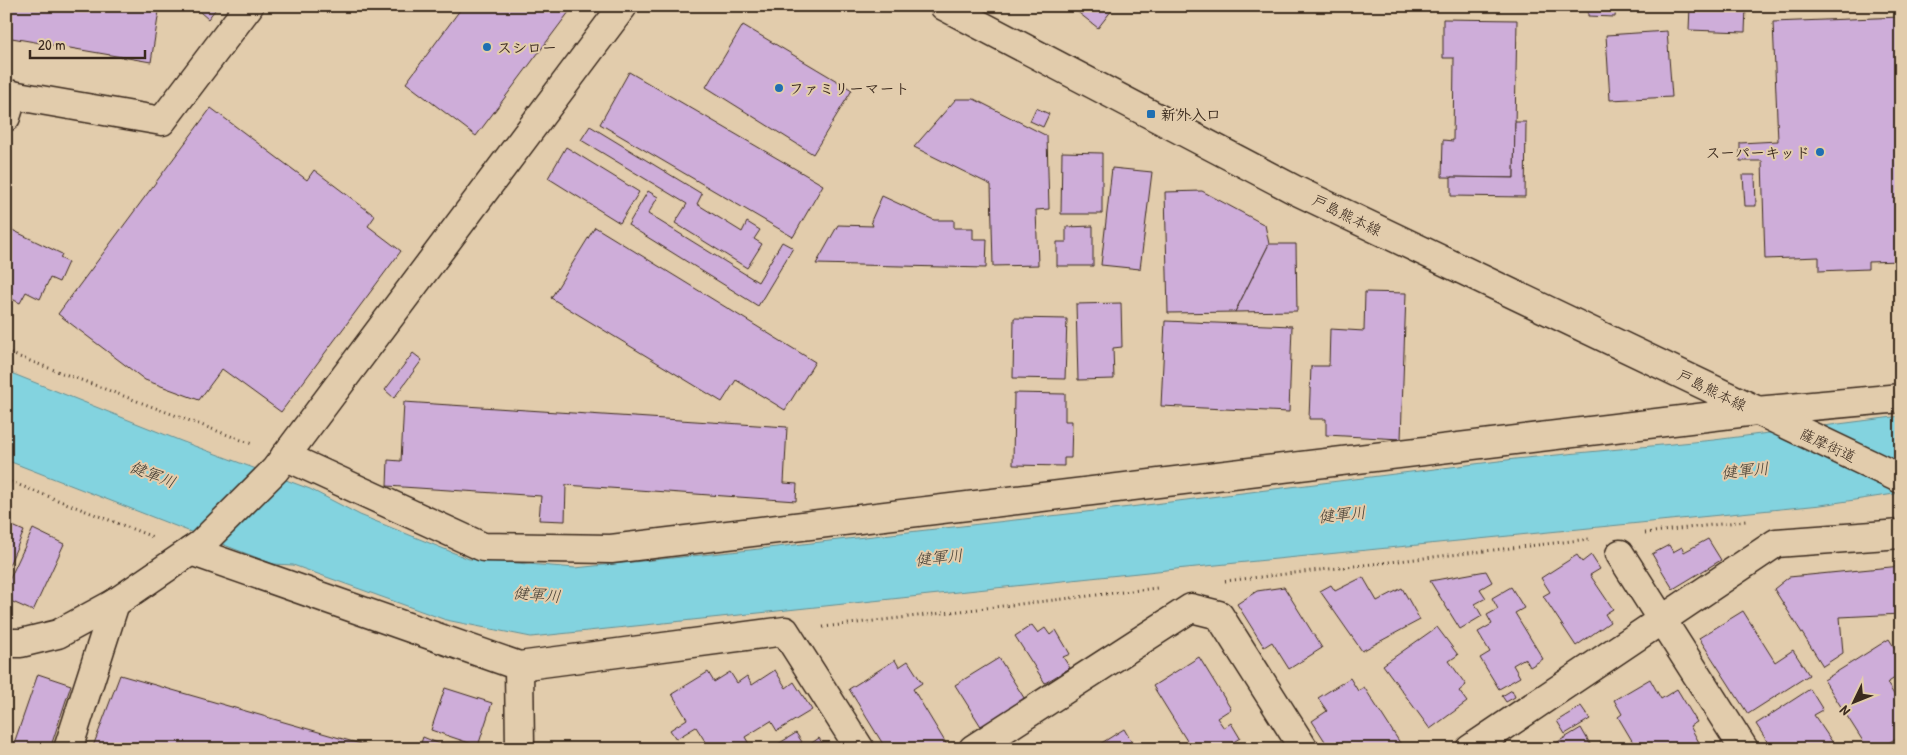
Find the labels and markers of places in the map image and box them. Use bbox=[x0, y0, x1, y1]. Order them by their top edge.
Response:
place label: スシロー bbox=[497, 37, 557, 58]
marker: スシロー bbox=[481, 41, 493, 53]
place label: ファミリーマート bbox=[789, 78, 910, 99]
marker: ファミリーマート bbox=[773, 82, 785, 94]
place label: 新外入口 bbox=[1161, 104, 1221, 125]
marker: 新外入口 bbox=[1145, 108, 1157, 120]
place label: スーパーキッド bbox=[1706, 142, 1810, 163]
marker: スーパーキッド bbox=[1814, 146, 1826, 158]

